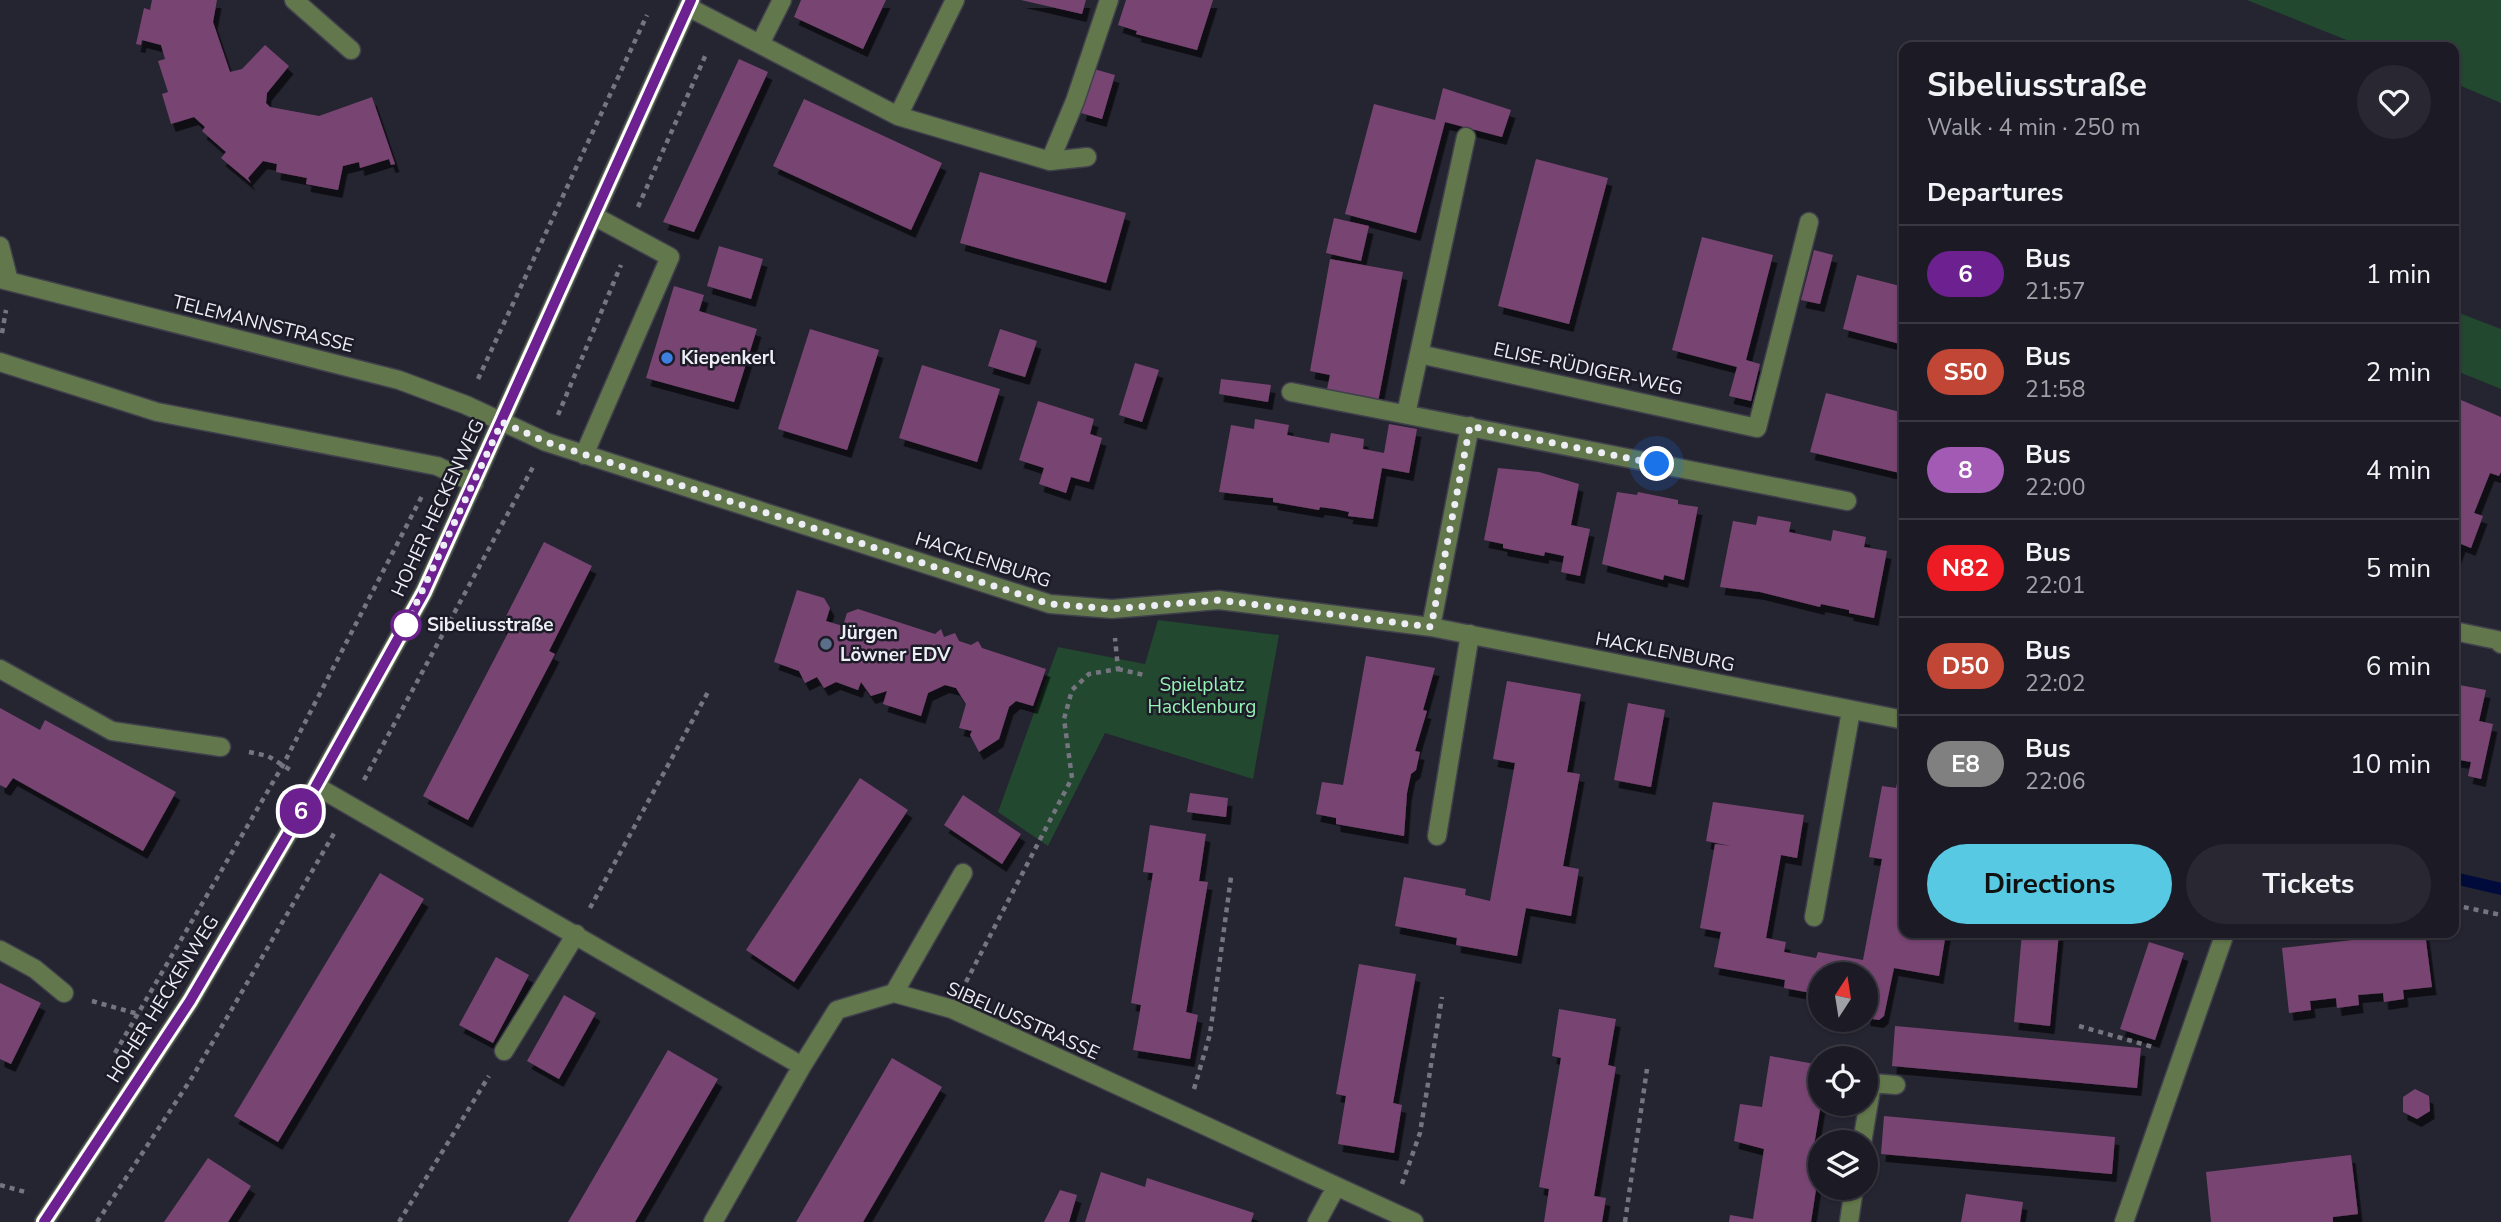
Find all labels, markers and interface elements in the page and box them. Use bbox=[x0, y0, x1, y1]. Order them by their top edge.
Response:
text: Sibeliusstraße bbox=[1927, 63, 2147, 108]
button: heart bbox=[2357, 65, 2431, 139]
text: Walk · 4 min · 250 m bbox=[1927, 112, 2140, 143]
text: Departures bbox=[1927, 175, 2063, 210]
text: Bus bbox=[2025, 241, 2071, 276]
text: 1 min bbox=[2366, 257, 2431, 292]
text: 6 bbox=[1958, 258, 1973, 290]
text: 21:57 bbox=[2025, 276, 2085, 307]
street label: TELEMANNSTRASSE bbox=[170, 289, 356, 359]
street label: ELISE-RÜDIGER-WEG bbox=[1491, 336, 1685, 402]
text: Bus bbox=[2025, 339, 2071, 374]
place label: Kiepenkerl bbox=[681, 345, 775, 371]
marker: Kiepenkerl bbox=[659, 350, 675, 366]
text: 2 min bbox=[2366, 355, 2431, 390]
text: S50 bbox=[1944, 356, 1987, 388]
text: 21:58 bbox=[2025, 374, 2085, 405]
street label: HOHER HECKENWEG bbox=[385, 415, 491, 601]
text: Bus bbox=[2025, 437, 2071, 472]
your location bbox=[1639, 446, 1674, 481]
text: 4 min bbox=[2366, 453, 2431, 488]
text: 8 bbox=[1958, 454, 1973, 486]
text: 22:00 bbox=[2025, 472, 2085, 503]
street label: HACKLENBURG bbox=[912, 526, 1054, 594]
text: Bus bbox=[2025, 535, 2071, 570]
text: 5 min bbox=[2366, 551, 2431, 586]
text: N82 bbox=[1942, 552, 1989, 584]
text: 22:01 bbox=[2025, 570, 2085, 601]
marker: Sibeliusstraße bbox=[391, 610, 421, 640]
place label: Sibeliusstraße bbox=[427, 612, 554, 638]
place label: Jürgen Löwner EDV bbox=[839, 620, 951, 668]
street label: HACKLENBURG bbox=[1593, 626, 1737, 678]
text: Bus bbox=[2025, 633, 2071, 668]
marker: Jürgen Löwner EDV bbox=[818, 636, 834, 652]
text: 6 min bbox=[2366, 649, 2431, 684]
text: D50 bbox=[1942, 650, 1989, 682]
text: 22:02 bbox=[2025, 668, 2085, 699]
park label: Spielplatz Hacklenburg bbox=[1148, 672, 1256, 720]
text: Bus bbox=[2025, 731, 2071, 766]
text: 10 min bbox=[2350, 747, 2431, 782]
text: E8 bbox=[1951, 748, 1980, 780]
text: 22:06 bbox=[2025, 766, 2085, 797]
line badge: 6 bbox=[278, 788, 324, 834]
text: 6 bbox=[294, 795, 308, 827]
button: Directions bbox=[1927, 844, 2172, 924]
button: Tickets bbox=[2186, 844, 2431, 924]
street label: HOHER HECKENWEG bbox=[101, 910, 225, 1088]
north arrow bbox=[1808, 962, 1878, 1032]
map controls bbox=[1808, 962, 1878, 1200]
street label: SIBELIUSSTRASSE bbox=[942, 976, 1104, 1066]
button: locate bbox=[1808, 1046, 1878, 1116]
button: layers bbox=[1808, 1130, 1878, 1200]

